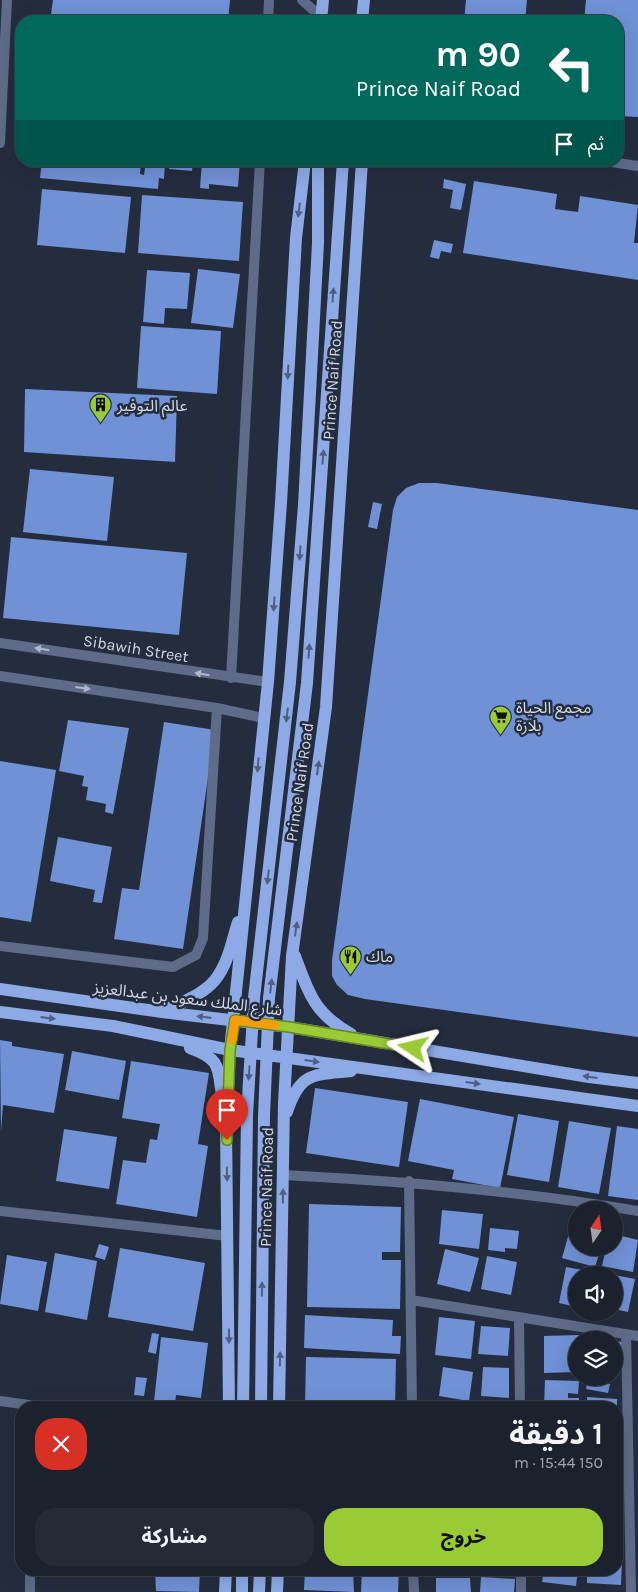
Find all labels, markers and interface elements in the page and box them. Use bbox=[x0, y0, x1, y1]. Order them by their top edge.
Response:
text: 90 m bbox=[435, 34, 521, 75]
icon: left bbox=[539, 35, 604, 100]
text: Prince Naif Road bbox=[356, 76, 521, 102]
icon: arrive bbox=[550, 130, 578, 158]
text: ثم bbox=[588, 133, 604, 155]
one-way arrow bbox=[295, 202, 303, 218]
one-way arrow bbox=[329, 287, 337, 303]
street label: Prince Naif Road bbox=[319, 320, 346, 441]
one-way arrow bbox=[284, 364, 292, 380]
building icon: عالم التوفير bbox=[89, 393, 113, 424]
place label: عالم التوفير bbox=[116, 396, 188, 418]
one-way arrow bbox=[319, 449, 327, 465]
one-way arrow bbox=[296, 546, 304, 562]
one-way arrow bbox=[270, 596, 278, 612]
street label: Sibawih Street bbox=[82, 631, 190, 666]
one-way arrow bbox=[305, 643, 313, 659]
one-way arrow bbox=[33, 645, 49, 653]
one-way arrow bbox=[194, 669, 210, 677]
one-way arrow bbox=[75, 684, 91, 692]
place label: مجمع الحياة بلازة bbox=[516, 698, 591, 735]
supermarket icon: مجمع الحياة بلازة bbox=[488, 704, 512, 735]
one-way arrow bbox=[283, 708, 291, 724]
street label: Prince Naif Road bbox=[282, 721, 317, 843]
one-way arrow bbox=[254, 758, 262, 774]
one-way arrow bbox=[314, 760, 322, 776]
one-way arrow bbox=[264, 869, 272, 885]
one-way arrow bbox=[292, 921, 300, 937]
restaurant icon: ماك bbox=[338, 944, 362, 975]
place label: ماك bbox=[366, 947, 393, 966]
street label: شارع الملك سعود بن عبدالعزيز bbox=[91, 977, 284, 1023]
one-way arrow bbox=[267, 978, 275, 994]
one-way arrow bbox=[196, 1013, 212, 1021]
one-way arrow bbox=[41, 1014, 57, 1022]
position arrow bbox=[386, 1021, 438, 1073]
one-way arrow bbox=[305, 1057, 321, 1065]
one-way arrow bbox=[245, 1066, 253, 1082]
one-way arrow bbox=[581, 1073, 597, 1081]
one-way arrow bbox=[466, 1079, 482, 1087]
pin bbox=[206, 1089, 248, 1140]
icon: arrive bbox=[213, 1096, 241, 1124]
street label: Prince Naif Road bbox=[256, 1127, 277, 1247]
one-way arrow bbox=[224, 1166, 232, 1182]
one-way arrow bbox=[279, 1188, 287, 1204]
north arrow bbox=[568, 1201, 622, 1256]
map controls bbox=[568, 1201, 623, 1386]
button: sound bbox=[568, 1266, 623, 1321]
one-way arrow bbox=[258, 1281, 266, 1297]
one-way arrow bbox=[225, 1328, 233, 1344]
button: layers bbox=[568, 1331, 623, 1386]
one-way arrow bbox=[276, 1351, 284, 1367]
text: 1 دقيقة bbox=[509, 1416, 603, 1452]
button: close bbox=[35, 1418, 87, 1470]
text: 150 m · 15:44 bbox=[514, 1453, 603, 1472]
button: مشاركة bbox=[35, 1508, 314, 1566]
button: خروج bbox=[324, 1508, 603, 1566]

